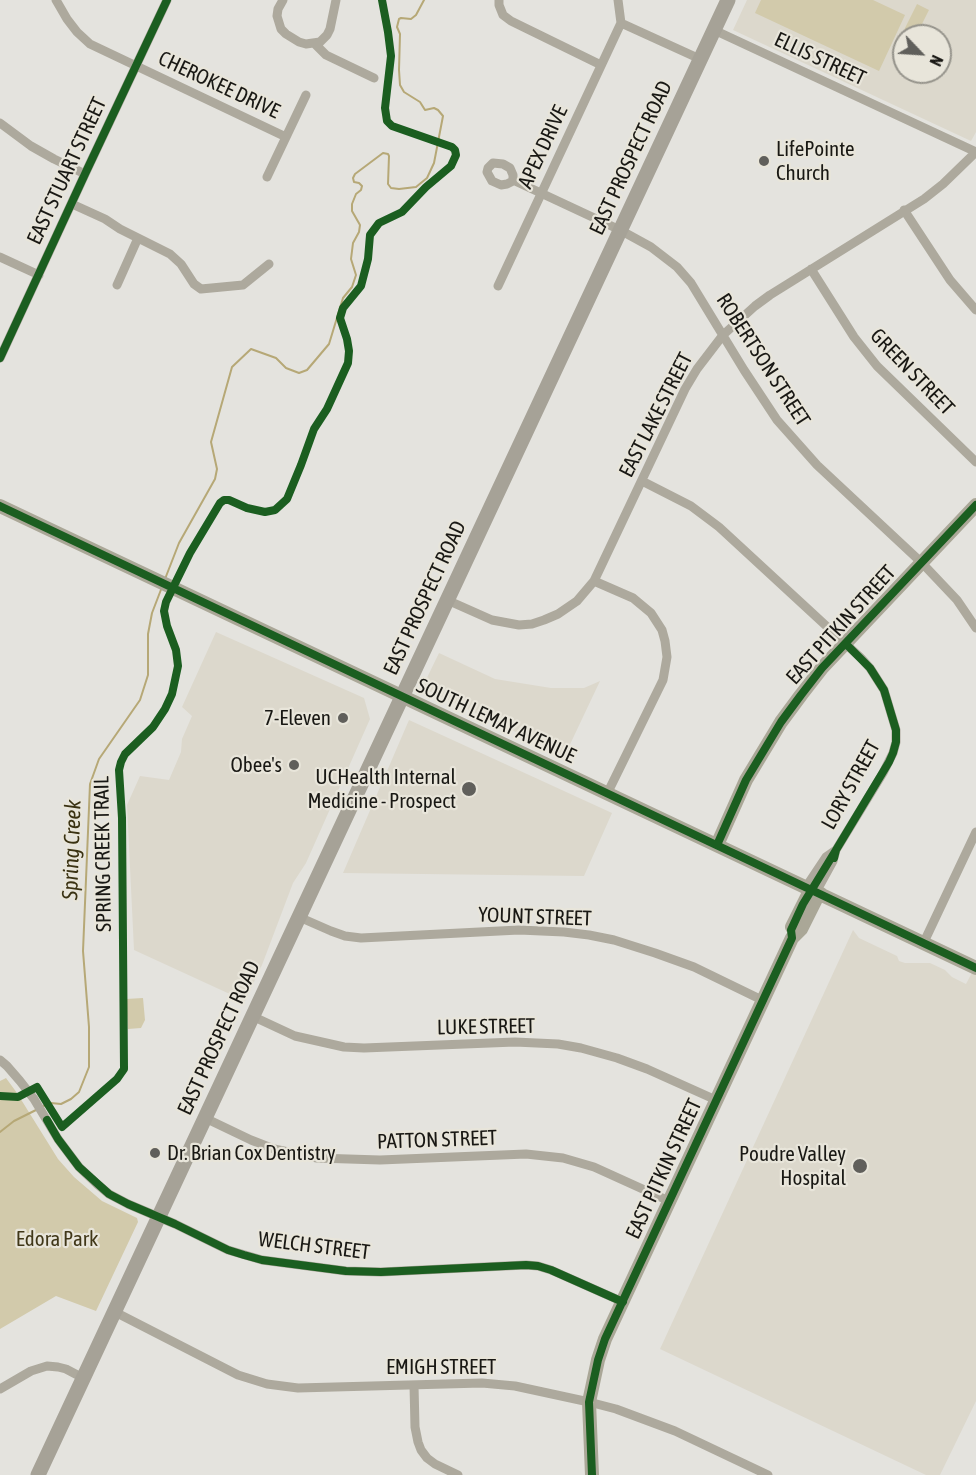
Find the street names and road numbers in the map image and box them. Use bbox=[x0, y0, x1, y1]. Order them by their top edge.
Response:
street label: ELLIS STREET bbox=[770, 27, 870, 91]
street label: CHEROKEE DRIVE bbox=[154, 46, 284, 124]
street label: EAST PROSPECT ROAD bbox=[584, 77, 678, 239]
street label: EAST STUART STREET bbox=[22, 94, 112, 248]
street label: APEX DRIVE bbox=[513, 101, 573, 193]
street label: ROBERTSON STREET bbox=[711, 289, 815, 431]
street label: GREEN STREET bbox=[865, 324, 959, 420]
street label: EAST LAKE STREET bbox=[614, 349, 698, 481]
street label: EAST PROSPECT ROAD bbox=[378, 517, 472, 679]
street label: EAST PITKIN STREET bbox=[781, 560, 901, 690]
street label: SOUTH LEMAY AVENUE bbox=[412, 673, 580, 769]
street label: LORY STREET bbox=[816, 736, 886, 834]
street label: SPRING CREEK TRAIL bbox=[89, 776, 117, 932]
street label: YOUNT STREET bbox=[478, 902, 592, 932]
street label: EAST PROSPECT ROAD bbox=[172, 957, 266, 1119]
street label: LUKE STREET bbox=[437, 1014, 535, 1040]
street label: EAST PITKIN STREET bbox=[621, 1095, 707, 1243]
street label: PATTON STREET bbox=[377, 1125, 497, 1155]
street label: WELCH STREET bbox=[257, 1227, 371, 1265]
street label: EMIGH STREET bbox=[386, 1354, 496, 1380]

